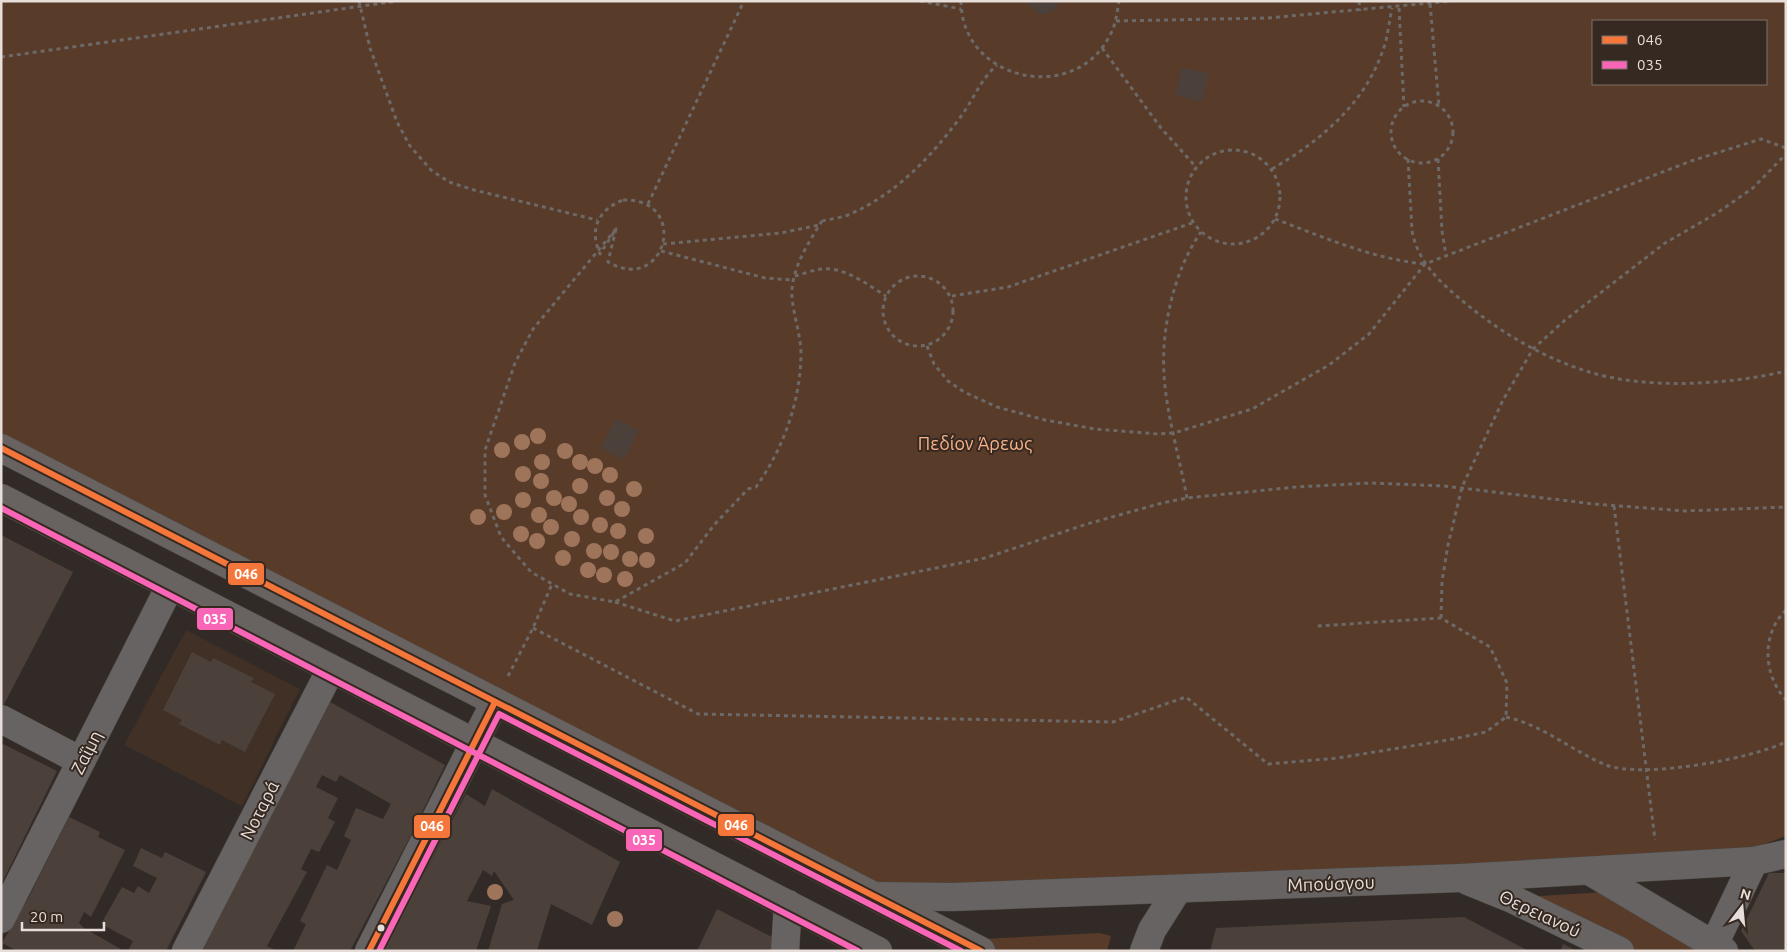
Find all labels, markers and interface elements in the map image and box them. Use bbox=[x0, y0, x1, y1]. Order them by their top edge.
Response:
legend bbox=[1592, 20, 1767, 85]
text: 046 bbox=[1637, 31, 1662, 48]
text: 035 bbox=[1637, 56, 1662, 73]
park label: Πεδίον Άρεως bbox=[918, 433, 1032, 454]
line badge: 046 bbox=[227, 562, 265, 586]
text: 046 bbox=[234, 566, 258, 582]
line badge: 035 bbox=[196, 607, 234, 631]
text: 035 bbox=[203, 611, 227, 627]
street label: Ζαΐμη bbox=[67, 727, 105, 777]
street label: Νοταρά bbox=[236, 777, 282, 843]
line badge: 046 bbox=[717, 813, 755, 837]
line badge: 046 bbox=[413, 814, 451, 839]
text: 046 bbox=[724, 817, 748, 833]
text: 046 bbox=[420, 818, 444, 834]
line badge: 035 bbox=[625, 828, 663, 852]
text: 035 bbox=[632, 832, 656, 848]
street label: Μπούσγου bbox=[1287, 871, 1375, 895]
north arrow bbox=[1717, 882, 1767, 932]
street label: Θερειανού bbox=[1496, 885, 1584, 941]
text: N bbox=[1738, 885, 1753, 904]
scale bar bbox=[22, 900, 105, 932]
text: 20 m bbox=[30, 908, 63, 925]
unlabelled marker bbox=[376, 923, 386, 933]

